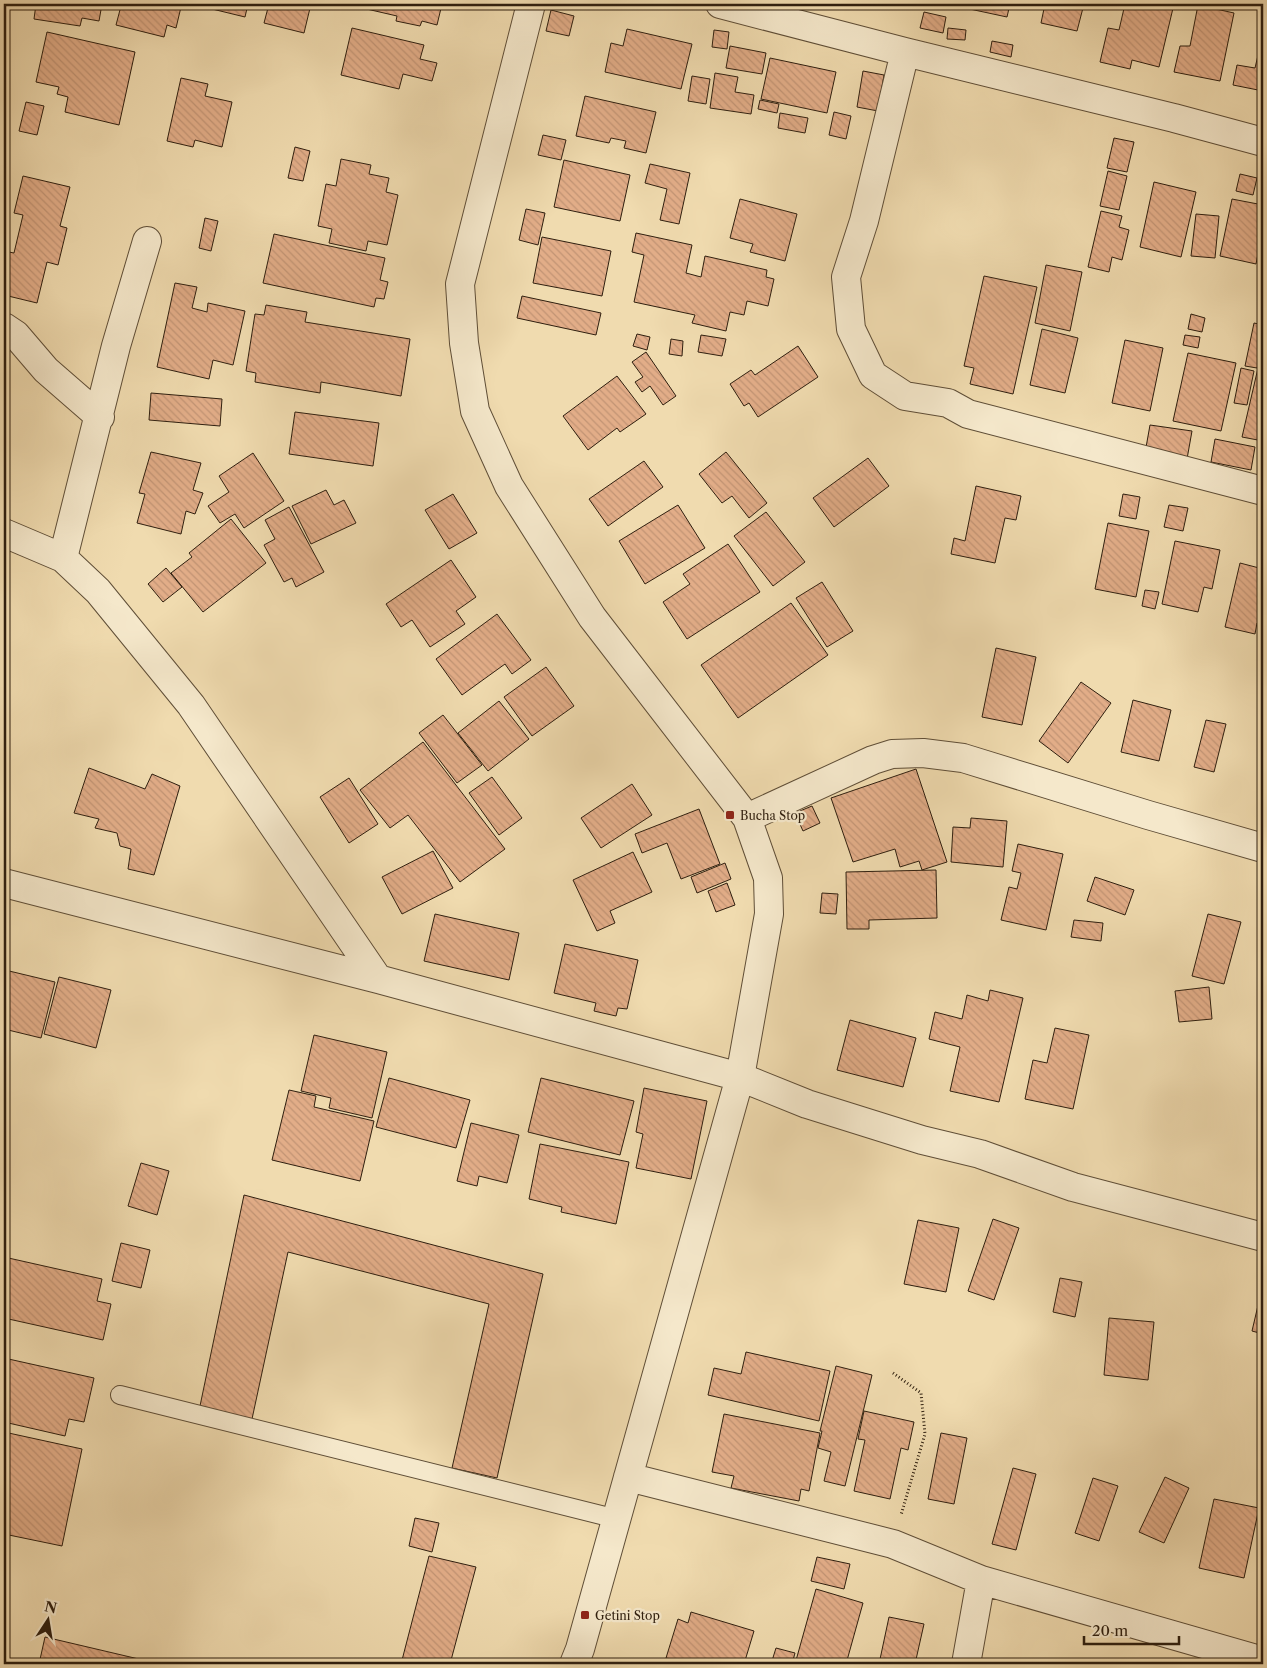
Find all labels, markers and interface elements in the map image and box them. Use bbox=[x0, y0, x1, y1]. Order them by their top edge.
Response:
place label: Bucha Stop bbox=[740, 808, 805, 823]
marker: Bucha Stop bbox=[724, 809, 736, 821]
north arrow bbox=[22, 1596, 72, 1646]
text: N bbox=[43, 1597, 59, 1617]
place label: Getini Stop bbox=[595, 1608, 660, 1623]
marker: Getini Stop bbox=[579, 1609, 591, 1621]
scale bar bbox=[1084, 1613, 1180, 1645]
text: 20 m bbox=[1092, 1621, 1128, 1640]

